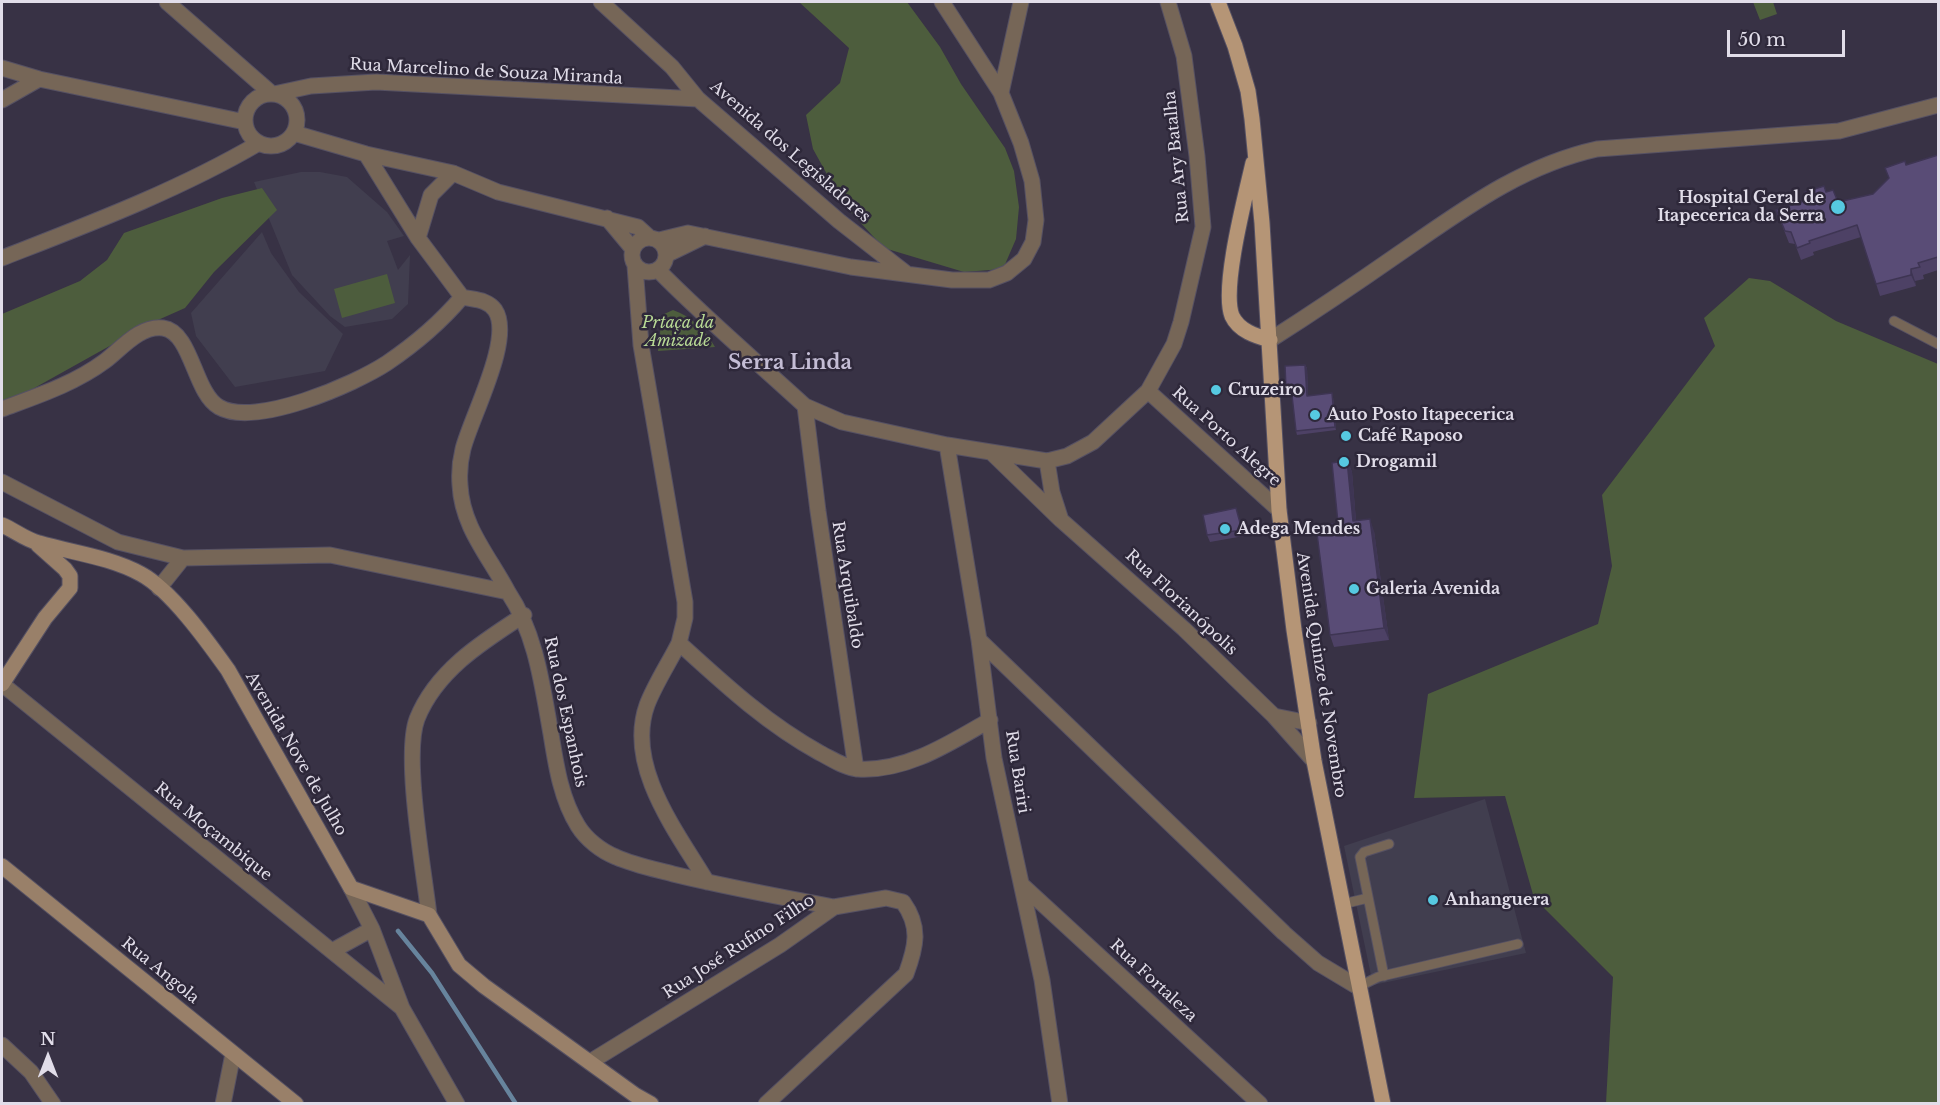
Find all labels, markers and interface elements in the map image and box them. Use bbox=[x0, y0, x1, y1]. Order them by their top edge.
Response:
scale bar bbox=[1730, 18, 1848, 56]
text: 50 m bbox=[1738, 29, 1786, 51]
street label: Rua Marcelino de Souza Miranda bbox=[349, 55, 623, 89]
street label: Avenida dos Legisladores bbox=[706, 77, 874, 227]
street label: Rua Ary Batalha bbox=[1161, 90, 1193, 224]
place label: Hospital Geral de Itapecerica da Serra bbox=[1657, 188, 1824, 226]
marker: Hospital Geral de Itapecerica da Serra bbox=[1829, 198, 1847, 216]
park label: Prtaça da Amizade bbox=[642, 313, 714, 351]
district label: Serra Linda bbox=[728, 351, 852, 375]
place label: Cruzeiro bbox=[1228, 380, 1303, 400]
street label: Rua Porto Alegre bbox=[1168, 383, 1284, 491]
marker: Cruzeiro bbox=[1209, 383, 1223, 397]
place label: Auto Posto Itapecerica bbox=[1327, 405, 1515, 425]
marker: Auto Posto Itapecerica bbox=[1308, 408, 1322, 422]
place label: Café Raposo bbox=[1358, 426, 1463, 446]
marker: Café Raposo bbox=[1339, 429, 1353, 443]
place label: Drogamil bbox=[1356, 452, 1437, 472]
marker: Drogamil bbox=[1337, 455, 1351, 469]
place label: Adega Mendes bbox=[1237, 519, 1360, 539]
street label: Rua Arquibaldo bbox=[827, 520, 867, 650]
marker: Adega Mendes bbox=[1218, 522, 1232, 536]
street label: Rua Florianópolis bbox=[1121, 546, 1241, 660]
street label: Avenida Quinze de Novembro bbox=[1292, 551, 1350, 799]
place label: Galeria Avenida bbox=[1366, 579, 1500, 599]
marker: Galeria Avenida bbox=[1347, 582, 1361, 596]
street label: Rua dos Espanhois bbox=[540, 635, 590, 789]
street label: Avenida Nove de Julho bbox=[241, 669, 351, 839]
street label: Rua Bariri bbox=[1001, 729, 1033, 815]
street label: Rua Moçambique bbox=[151, 779, 275, 885]
place label: Anhanguera bbox=[1445, 890, 1549, 910]
street label: Rua José Rufino Filho bbox=[660, 891, 818, 1003]
marker: Anhanguera bbox=[1426, 893, 1440, 907]
street label: Rua Angola bbox=[117, 934, 203, 1008]
street label: Rua Fortaleza bbox=[1105, 936, 1201, 1026]
north arrow bbox=[18, 1027, 78, 1087]
text: N bbox=[40, 1029, 56, 1049]

